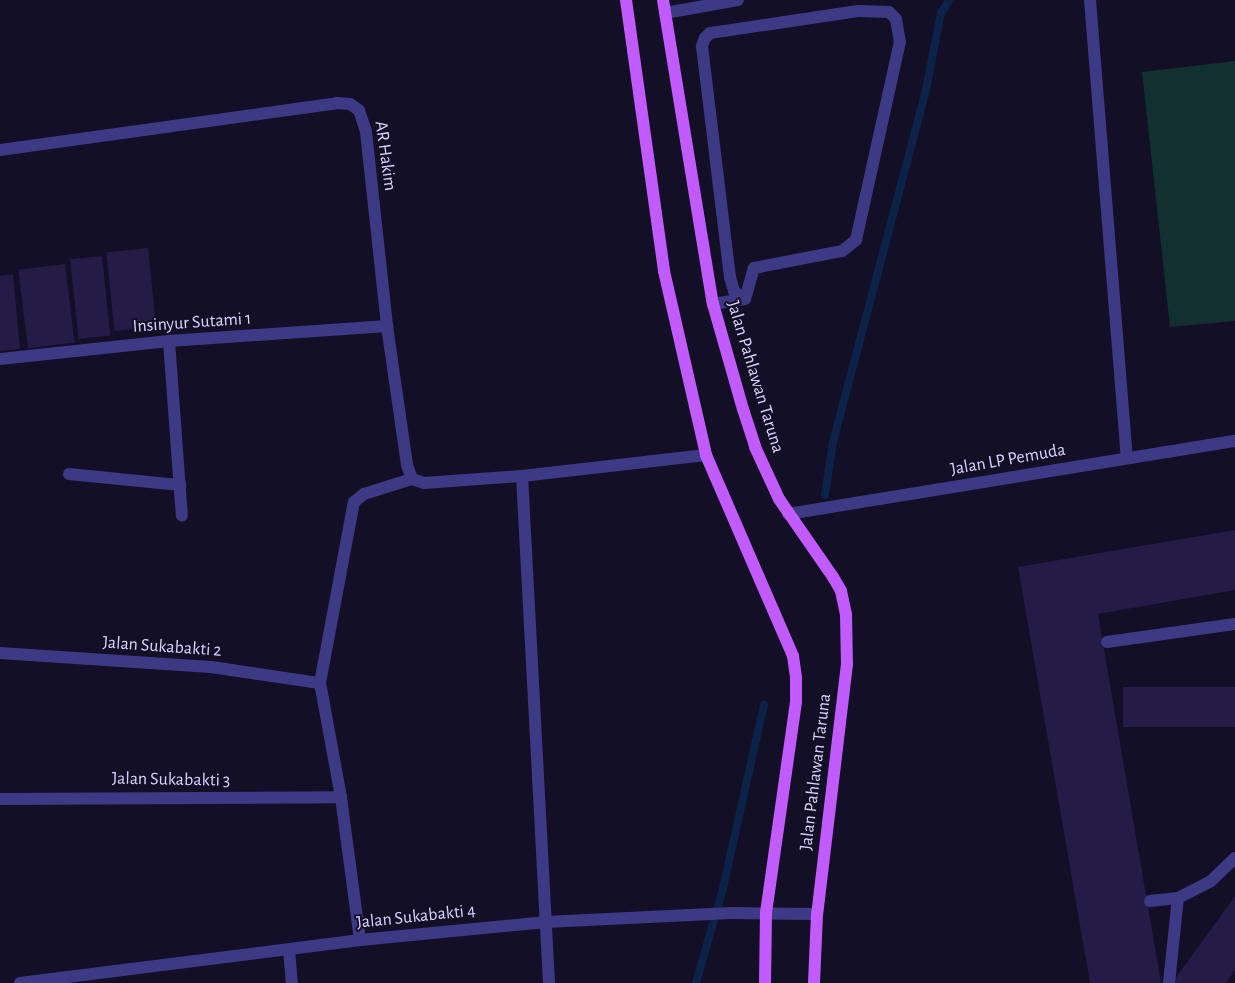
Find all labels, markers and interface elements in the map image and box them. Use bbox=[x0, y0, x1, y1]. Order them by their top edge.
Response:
street label: AR Hakim bbox=[369, 120, 401, 192]
street label: Jalan Pahlawan Taruna bbox=[722, 298, 788, 456]
street label: Insinyur Sutami 1 bbox=[132, 308, 252, 338]
street label: Jalan LP Pemuda bbox=[949, 439, 1067, 481]
street label: Jalan Sukabakti 2 bbox=[102, 632, 222, 662]
street label: Jalan Pahlawan Taruna bbox=[796, 692, 836, 852]
street label: Jalan Sukabakti 3 bbox=[112, 768, 230, 792]
street label: Jalan Sukabakti 4 bbox=[355, 900, 477, 934]

